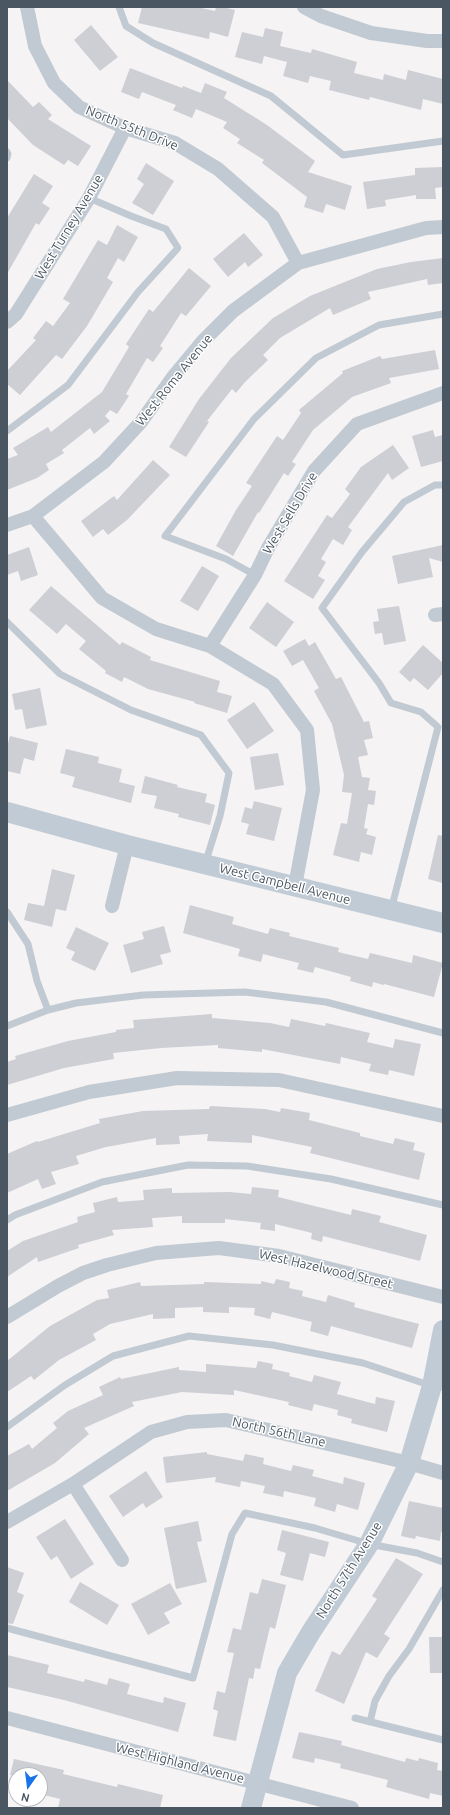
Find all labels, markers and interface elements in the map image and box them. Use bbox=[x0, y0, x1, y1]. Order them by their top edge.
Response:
street label: North 55th Drive bbox=[84, 102, 180, 154]
street label: West Turney Avenue bbox=[32, 172, 106, 282]
street label: West Roma Avenue bbox=[132, 331, 216, 429]
street label: West Sells Drive bbox=[259, 469, 321, 557]
street label: West Campbell Avenue bbox=[218, 860, 352, 908]
street label: West Hazelwood Street bbox=[257, 1246, 395, 1292]
street label: North 56th Lane bbox=[231, 1414, 327, 1450]
street label: North 57th Avenue bbox=[313, 1519, 385, 1621]
street label: West Highland Avenue bbox=[114, 1739, 246, 1787]
north arrow bbox=[8, 1767, 48, 1807]
text: N bbox=[20, 1791, 31, 1804]

